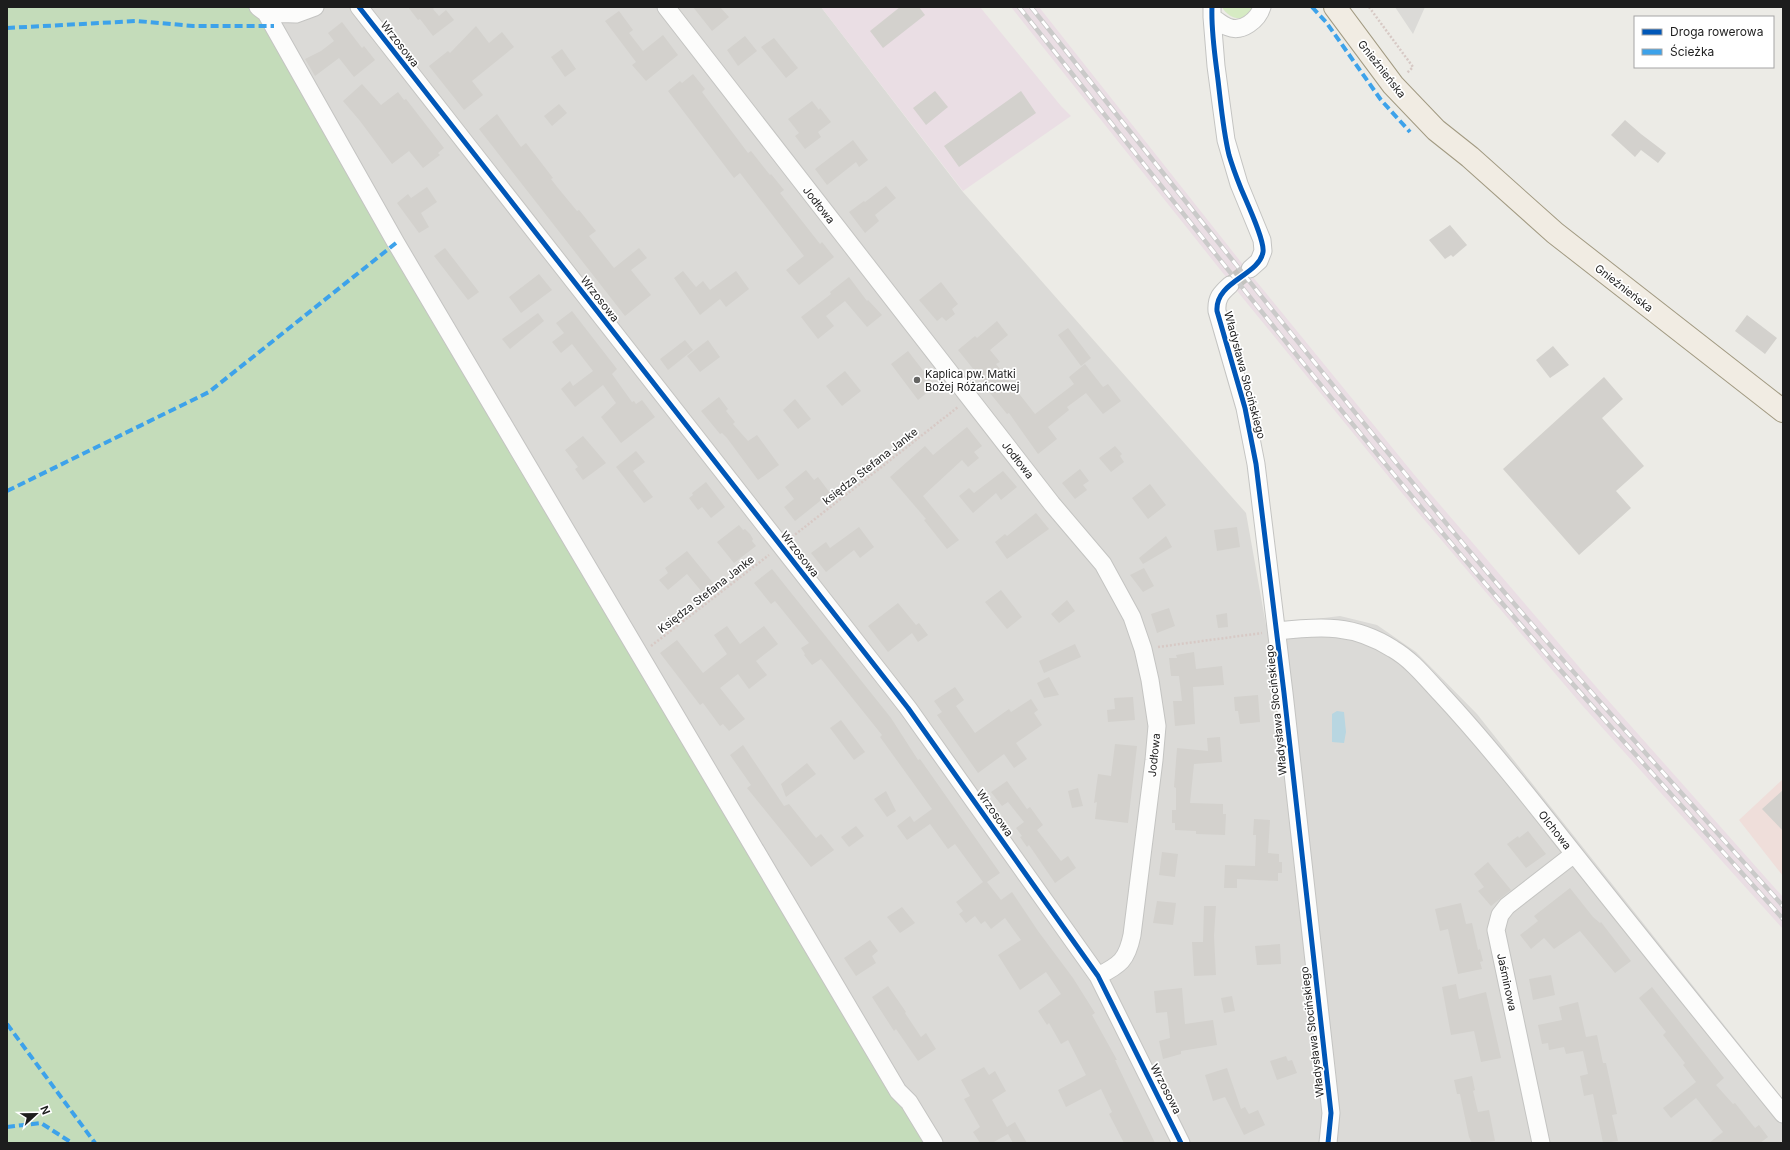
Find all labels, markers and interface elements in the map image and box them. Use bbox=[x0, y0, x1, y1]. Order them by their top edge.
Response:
legend bbox=[1634, 16, 1774, 68]
street label: Wrzosowa bbox=[378, 18, 422, 70]
text: Droga rowerowa bbox=[1670, 24, 1763, 39]
street label: Gnieźnieńska bbox=[1355, 37, 1409, 101]
text: Ścieżka bbox=[1670, 44, 1714, 59]
street label: Jodłowa bbox=[800, 183, 838, 227]
street label: Gnieźnieńska bbox=[1592, 261, 1656, 315]
street label: Wrzosowa bbox=[578, 273, 622, 325]
street label: Władysława Słocińskiego bbox=[1221, 310, 1269, 441]
place label: Kaplica pw. Matki Bożej Różańcowej bbox=[925, 367, 1019, 394]
marker: Kaplica pw. Matki Bożej Różańcowej bbox=[912, 375, 922, 385]
street label: księdza Stefana Janke bbox=[820, 424, 920, 508]
street label: Jodłowa bbox=[999, 438, 1037, 482]
street label: Wrzosowa bbox=[778, 528, 822, 580]
street label: Księdza Stefana Janke bbox=[655, 552, 757, 636]
street label: Władysława Słocińskiego bbox=[1262, 643, 1290, 776]
street label: Jodłowa bbox=[1145, 732, 1163, 778]
street label: Wrzosowa bbox=[974, 787, 1016, 839]
street label: Olchowa bbox=[1535, 808, 1575, 852]
street label: Jaśminowa bbox=[1494, 952, 1520, 1012]
street label: Władysława Słocińskiego bbox=[1297, 965, 1327, 1098]
street label: Wrzosowa bbox=[1147, 1062, 1185, 1116]
north arrow bbox=[16, 1094, 56, 1134]
text: N bbox=[37, 1104, 53, 1117]

